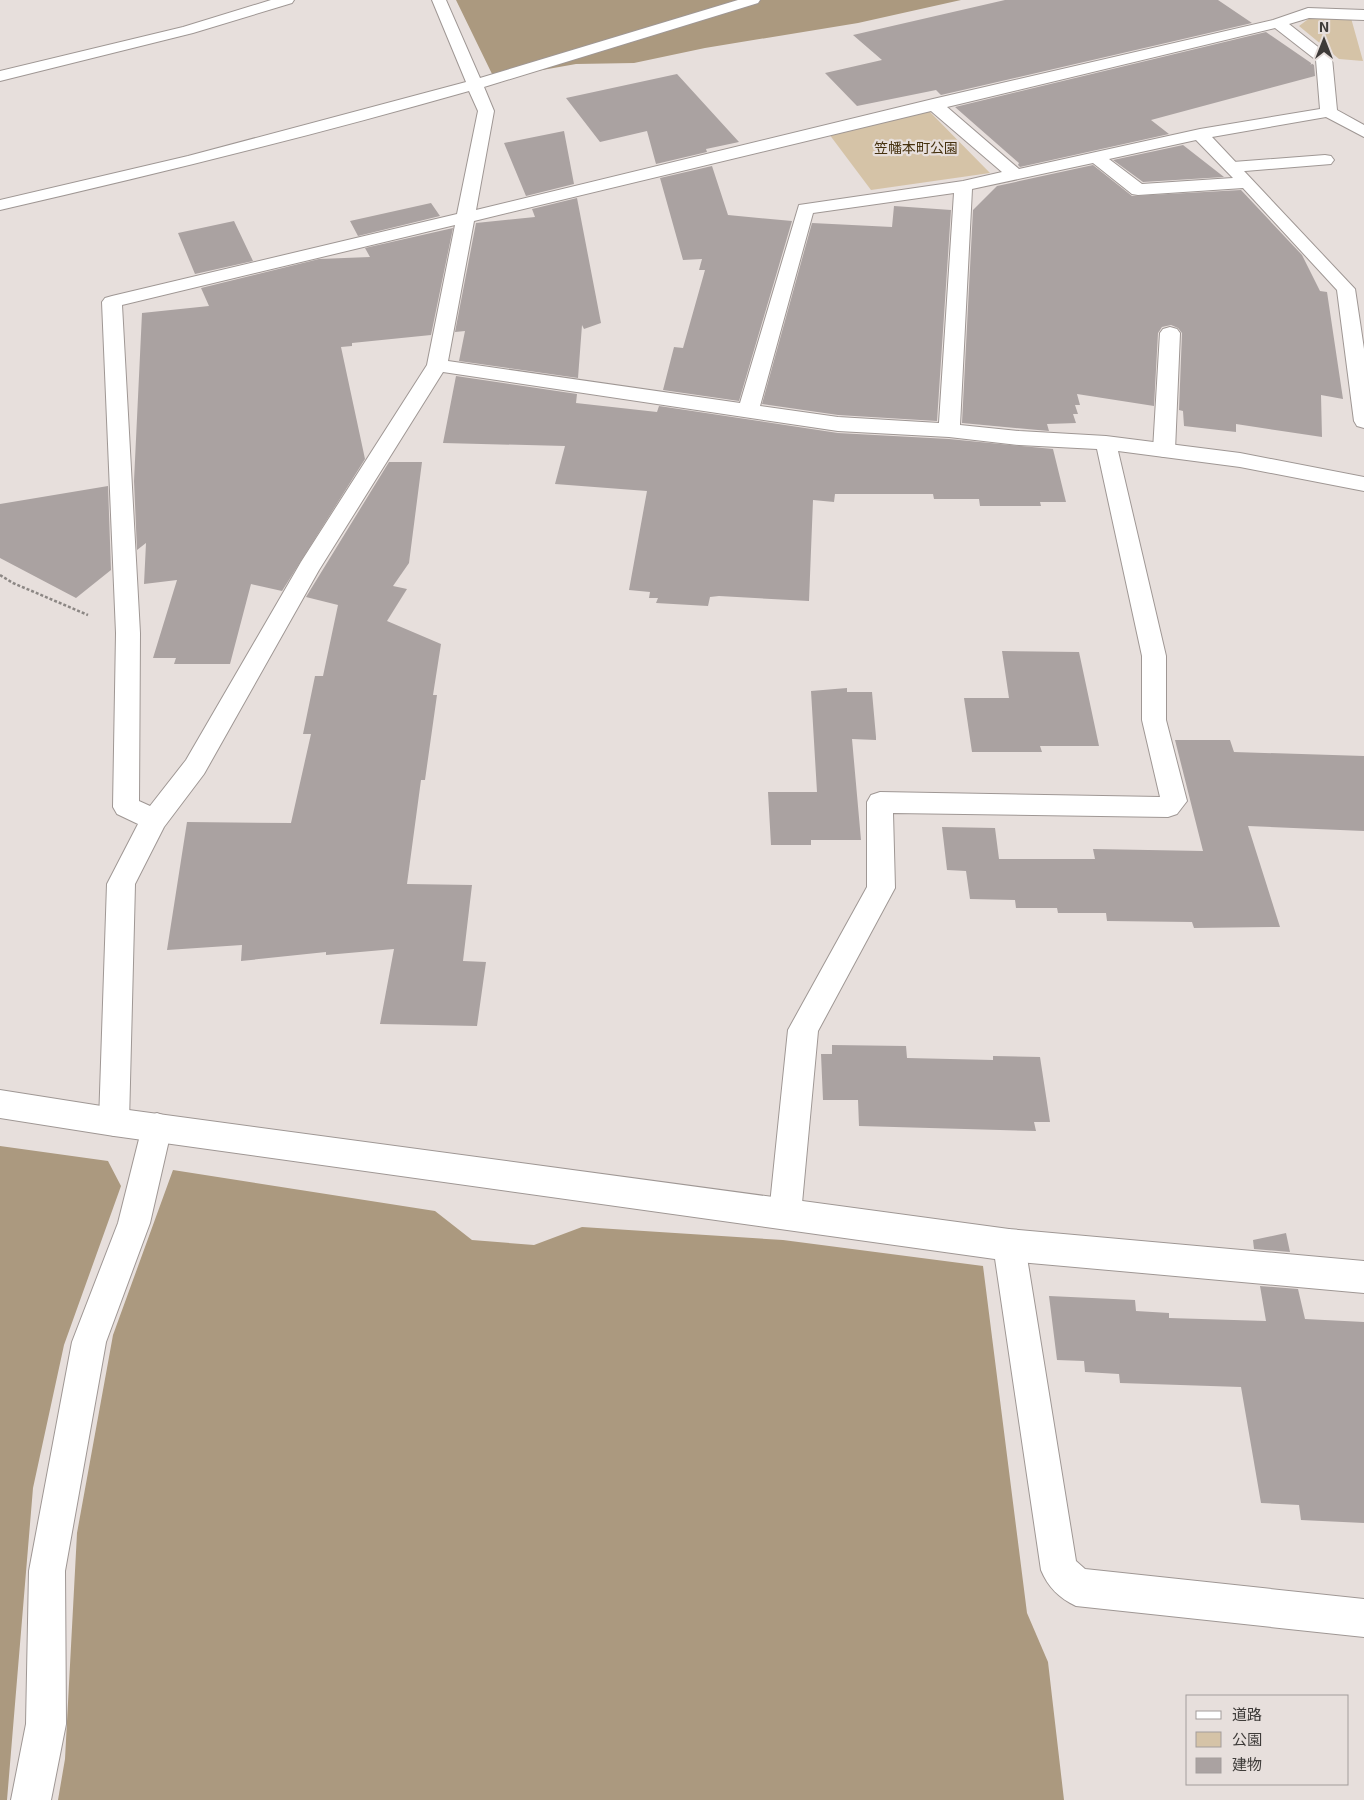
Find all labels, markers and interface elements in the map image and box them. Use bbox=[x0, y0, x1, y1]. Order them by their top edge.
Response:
north arrow bbox=[1299, 15, 1349, 65]
text: N bbox=[1319, 18, 1329, 35]
park label: 笠幡本町公園 bbox=[874, 139, 958, 156]
legend bbox=[1186, 1695, 1349, 1785]
text: 道路 bbox=[1232, 1705, 1262, 1723]
text: 公園 bbox=[1232, 1730, 1262, 1748]
text: 建物 bbox=[1232, 1755, 1262, 1773]

